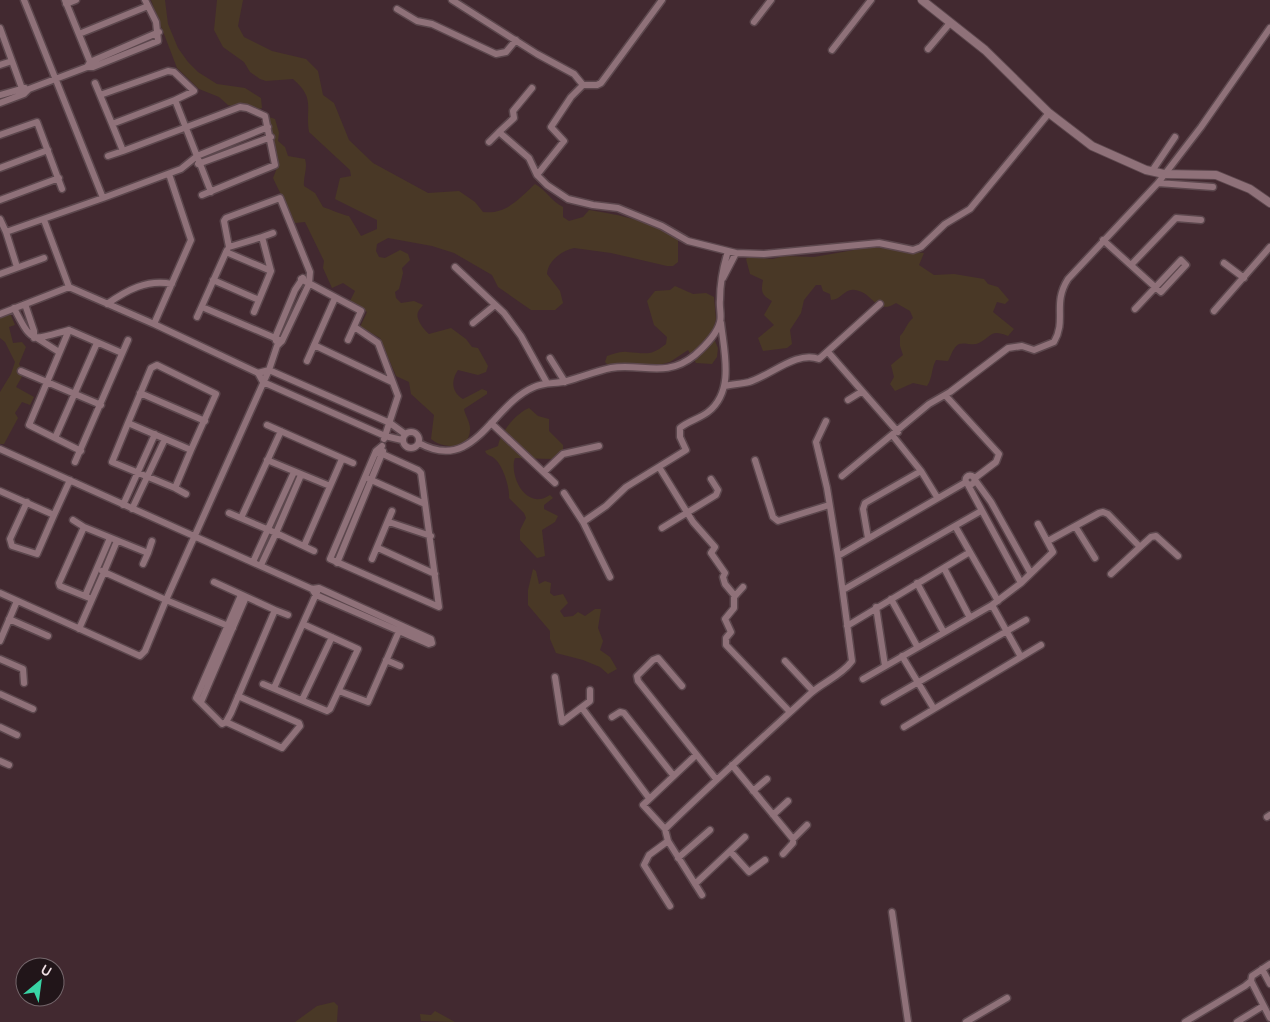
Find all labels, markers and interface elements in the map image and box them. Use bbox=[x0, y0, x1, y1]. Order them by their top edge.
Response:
north arrow bbox=[15, 957, 65, 1007]
text: U bbox=[38, 960, 55, 981]

